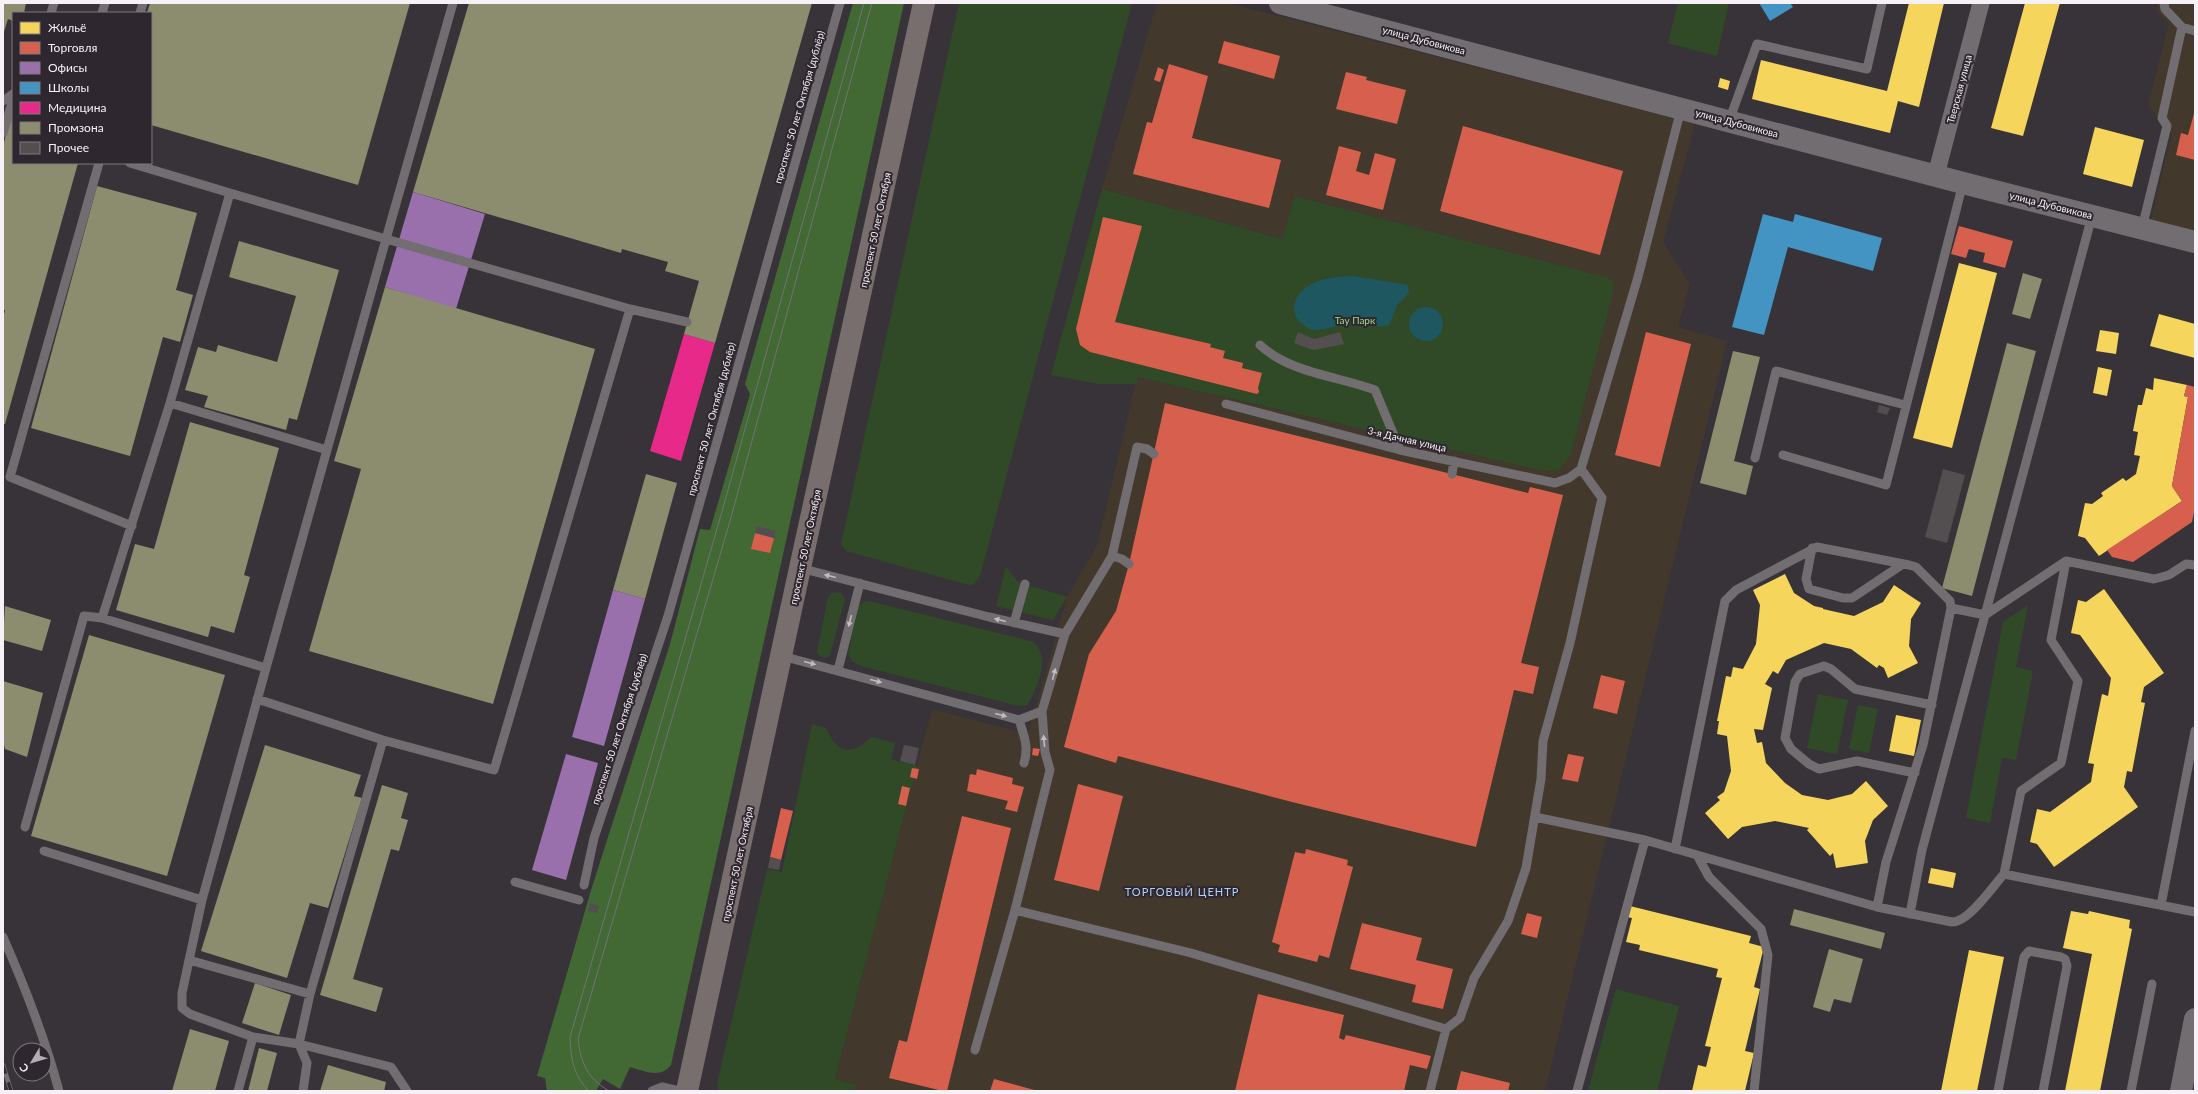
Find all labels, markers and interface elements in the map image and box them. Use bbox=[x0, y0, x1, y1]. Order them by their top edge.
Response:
legend bbox=[12, 12, 152, 164]
text: Жильё bbox=[48, 20, 86, 35]
street label: улица Дубовикова bbox=[1381, 23, 1467, 57]
street label: проспект 50 лет Октября (дублёр) bbox=[771, 29, 827, 185]
text: Торговля bbox=[48, 40, 98, 55]
street label: Тверская улица bbox=[1944, 53, 1974, 125]
text: Офисы bbox=[48, 60, 87, 75]
text: Школы bbox=[48, 80, 89, 95]
text: Медицина bbox=[48, 100, 106, 115]
street label: улица Дубовикова bbox=[1694, 106, 1780, 140]
text: Промзона bbox=[48, 120, 104, 135]
text: Прочее bbox=[48, 140, 89, 155]
street label: проспект 50 лет Октября bbox=[857, 171, 893, 289]
street label: улица Дубовикова bbox=[2008, 189, 2094, 221]
park label: Тау Парк bbox=[1335, 314, 1376, 326]
street label: проспект 50 лет Октября (дублёр) bbox=[685, 341, 737, 497]
street label: 3-я Дачная улица bbox=[1367, 424, 1448, 454]
street label: проспект 50 лет Октября bbox=[787, 488, 823, 606]
one-way arrow bbox=[824, 573, 836, 579]
one-way arrow bbox=[847, 615, 853, 627]
one-way arrow bbox=[993, 616, 1006, 622]
street label: проспект 50 лет Октября (дублёр) bbox=[589, 651, 649, 806]
one-way arrow bbox=[804, 660, 816, 666]
one-way arrow bbox=[1051, 668, 1057, 680]
one-way arrow bbox=[870, 678, 882, 684]
one-way arrow bbox=[995, 712, 1007, 718]
one-way arrow bbox=[1041, 735, 1048, 747]
street label: проспект 50 лет Октября bbox=[719, 805, 755, 923]
district label: ТОРГОВЫЙ ЦЕНТР bbox=[1125, 885, 1239, 898]
north arrow bbox=[12, 1042, 52, 1082]
text: С bbox=[16, 1061, 31, 1075]

